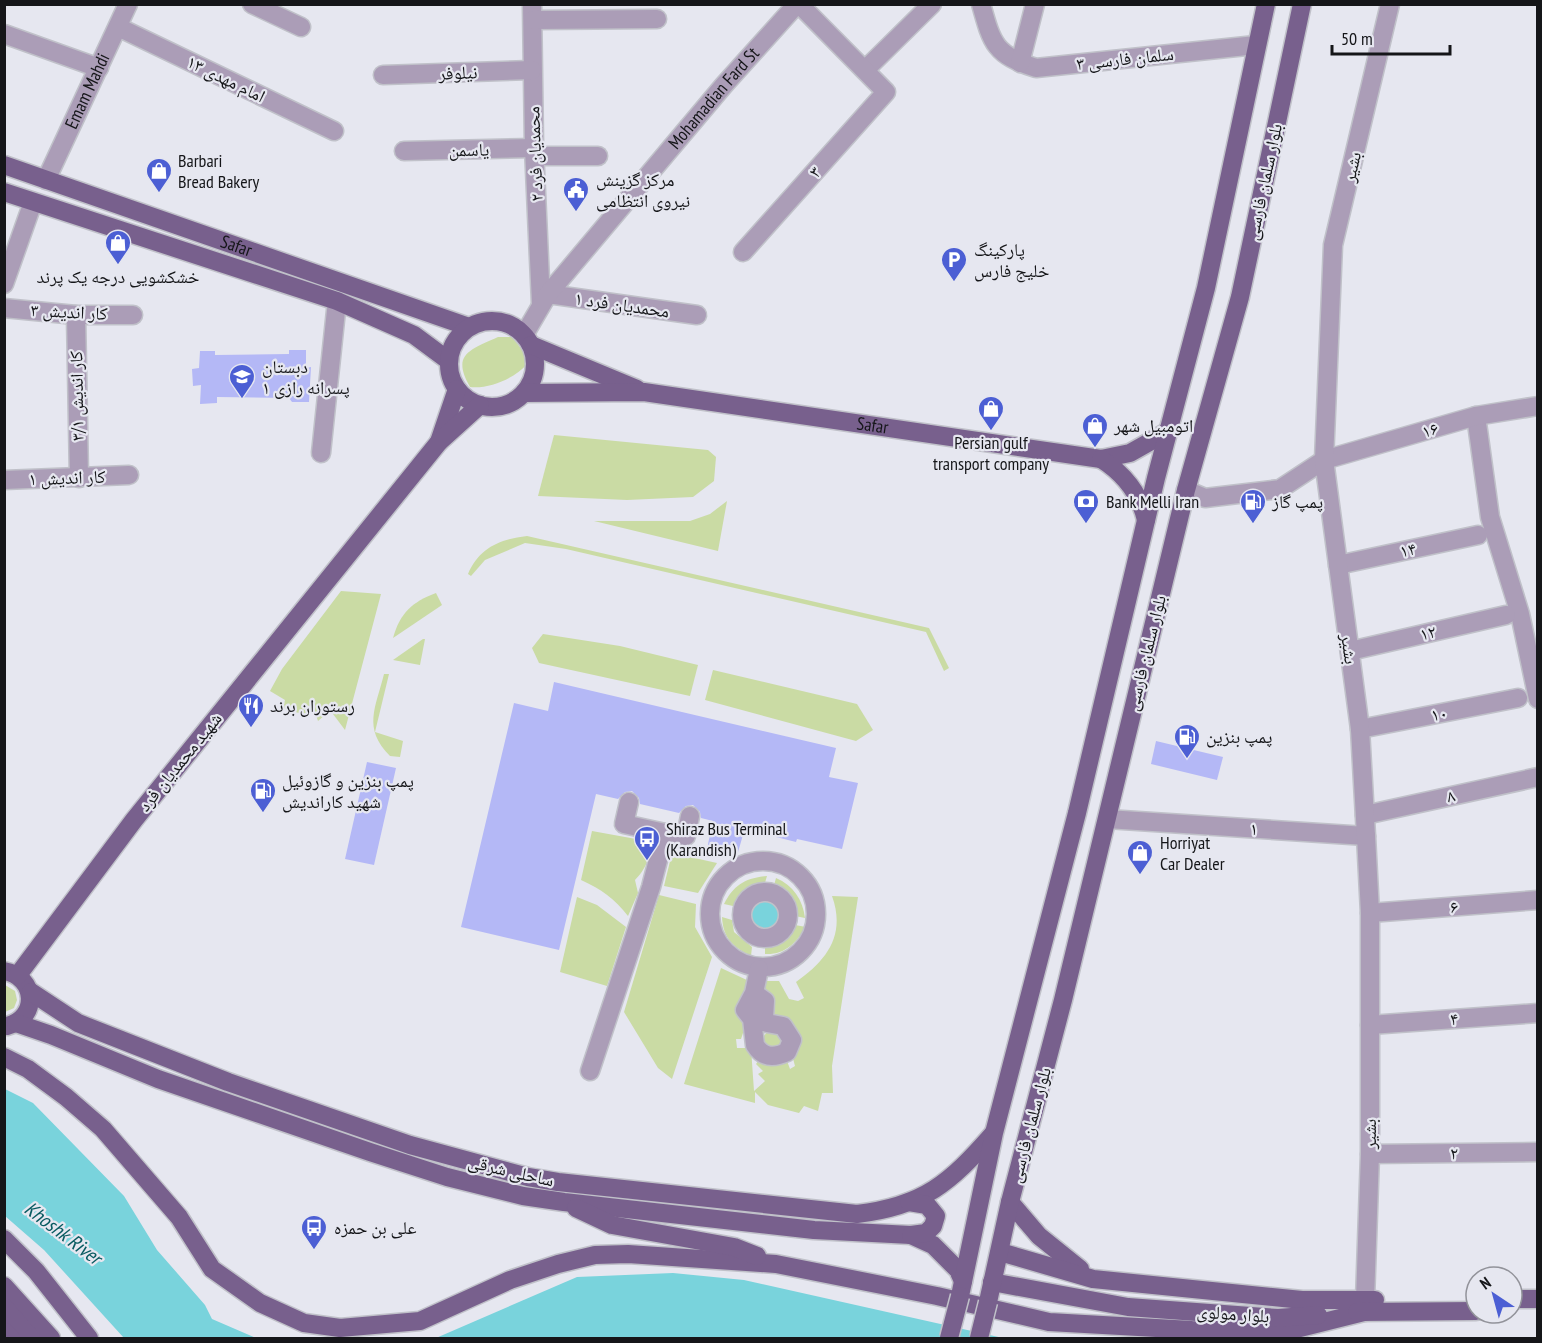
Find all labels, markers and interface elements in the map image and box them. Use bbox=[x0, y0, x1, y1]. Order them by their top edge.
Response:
scale bar bbox=[1332, 18, 1450, 56]
text: 50 m bbox=[1341, 27, 1373, 50]
street label: Mohamadian Fard St bbox=[663, 42, 764, 154]
street label: ۳ سلمان فارسی bbox=[1075, 42, 1175, 75]
street label: Emam Mahdi bbox=[60, 50, 114, 132]
street label: ۱۳ امام مهدی bbox=[183, 50, 269, 108]
street label: نیلوفر bbox=[437, 60, 478, 85]
street label: ۲ محمدیان فرد bbox=[521, 106, 548, 202]
street label: بلوار سلمان فارسی bbox=[1240, 121, 1287, 242]
street label: یاسمن bbox=[449, 138, 489, 161]
place label: Barbari Bread Bakery bbox=[178, 149, 260, 193]
street label: بشیر bbox=[1337, 149, 1366, 185]
shop icon: Barbari Bread Bakery bbox=[144, 156, 174, 194]
street label: ۳ bbox=[803, 161, 826, 182]
place label: مرکز گزینش نیروی انتظامی bbox=[596, 168, 690, 212]
public building icon: مرکز گزینش نیروی انتظامی bbox=[561, 175, 591, 213]
shop icon: خشکشویی درجه یک پرند bbox=[103, 228, 133, 266]
street label: Safar bbox=[218, 229, 255, 262]
place label: پارکینگ خلیج فارس bbox=[974, 238, 1049, 283]
parking icon: پارکینگ خلیج فارس bbox=[939, 245, 969, 283]
place label: خشکشویی درجه یک پرند bbox=[36, 265, 200, 288]
street label: ۱ محمدیان فرد bbox=[573, 286, 671, 323]
street label: ۳ کار اندیش bbox=[30, 298, 109, 325]
street label: ۳/۱ کار اندیش bbox=[64, 350, 89, 441]
place label: دبستان پسرانه رازی ۱ bbox=[262, 355, 350, 399]
school or university icon: دبستان پسرانه رازی ۱ bbox=[227, 362, 257, 400]
shop icon: Persian gulf transport company bbox=[976, 394, 1006, 432]
street label: Safar bbox=[855, 411, 890, 439]
shop icon: اتومبیل شهر bbox=[1080, 411, 1110, 449]
place label: اتومبیل شهر bbox=[1113, 414, 1193, 437]
street label: ۱۶ bbox=[1419, 416, 1441, 443]
place label: Persian gulf transport company bbox=[933, 431, 1049, 475]
street label: ۱ کار اندیش bbox=[28, 465, 106, 490]
bank icon: Bank Melli Iran bbox=[1071, 487, 1101, 525]
fuel station icon: پمپ گاز bbox=[1238, 487, 1268, 525]
place label: Bank Melli Iran bbox=[1106, 490, 1199, 513]
place label: پمپ گاز bbox=[1271, 490, 1323, 513]
street label: ۱۴ bbox=[1398, 537, 1418, 562]
street label: بلوار سلمان فارسی bbox=[1120, 592, 1171, 713]
street label: ۱۲ bbox=[1417, 619, 1438, 646]
street label: بشیر bbox=[1336, 631, 1363, 666]
restaurant icon: رستوران برند bbox=[236, 691, 266, 729]
place label: رستوران برند bbox=[270, 694, 355, 717]
street label: ۱۰ bbox=[1429, 701, 1449, 726]
street label: شهید محمدیان فرد bbox=[133, 707, 227, 816]
fuel station icon: پمپ بنزین bbox=[1172, 722, 1202, 760]
place label: پمپ بنزین bbox=[1206, 725, 1272, 748]
place label: پمپ بنزین و گازوئیل شهید کاراندیش bbox=[282, 769, 414, 813]
fuel station icon: پمپ بنزین و گازوئیل شهید کاراندیش bbox=[248, 776, 278, 814]
street label: ۸ bbox=[1445, 783, 1457, 808]
place label: Shiraz Bus Terminal (Karandish) bbox=[666, 817, 788, 861]
street label: ۱ bbox=[1249, 817, 1259, 840]
bus stop icon: Shiraz Bus Terminal (Karandish) bbox=[632, 824, 662, 862]
place label: Horriyat Car Dealer bbox=[1160, 831, 1225, 875]
shop icon: Horriyat Car Dealer bbox=[1125, 838, 1155, 876]
street label: ۶ bbox=[1449, 895, 1459, 918]
street label: ۴ bbox=[1449, 1007, 1459, 1030]
street label: بلوار سلمان فارسی bbox=[1003, 1065, 1056, 1185]
street label: بشیر bbox=[1358, 1119, 1381, 1150]
street label: ۲ bbox=[1450, 1141, 1458, 1164]
street label: ساحلی شرقی bbox=[466, 1149, 556, 1192]
water label: Khoshk River bbox=[19, 1196, 109, 1272]
bus stop icon: علی بن حمزه bbox=[299, 1213, 329, 1251]
place label: علی بن حمزه bbox=[334, 1216, 416, 1239]
north arrow bbox=[1464, 1265, 1524, 1325]
text: N bbox=[1476, 1272, 1495, 1293]
street label: بلوار مولوی bbox=[1196, 1299, 1270, 1328]

